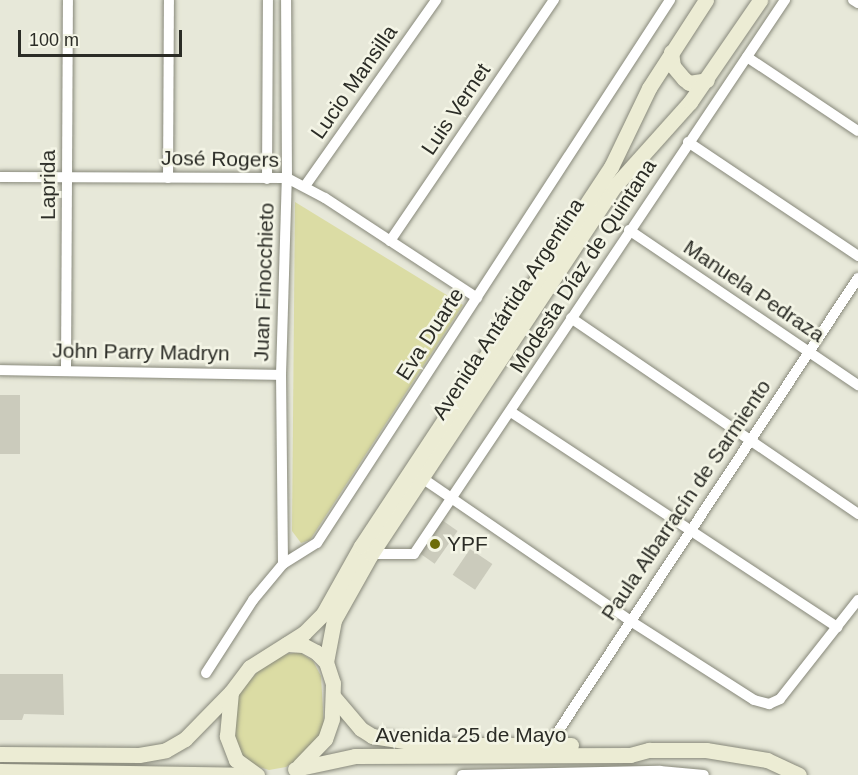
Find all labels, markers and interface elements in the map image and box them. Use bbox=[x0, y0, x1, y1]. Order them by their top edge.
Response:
scale bar bbox=[21, 18, 184, 56]
street label: Lucio Mansilla bbox=[306, 20, 402, 144]
text: 100 m bbox=[29, 30, 79, 50]
street label: Luis Vernet bbox=[416, 58, 496, 160]
street label: José Rogers bbox=[161, 145, 279, 173]
street label: Laprida bbox=[35, 150, 61, 220]
street label: Modesta Díaz de Quintana bbox=[504, 154, 662, 378]
street label: Avenida Antártida Argentina bbox=[426, 193, 590, 425]
street label: Juan Finocchieto bbox=[249, 202, 279, 362]
street label: Manuela Pedraza bbox=[679, 235, 829, 347]
street label: Eva Duarte bbox=[391, 283, 469, 385]
street label: John Parry Madryn bbox=[52, 338, 230, 366]
street label: Paula Albarracín de Sarmiento bbox=[596, 374, 776, 626]
place label: YPF bbox=[447, 531, 488, 557]
marker: YPF bbox=[428, 537, 442, 551]
street label: Avenida 25 de Mayo bbox=[375, 722, 567, 748]

